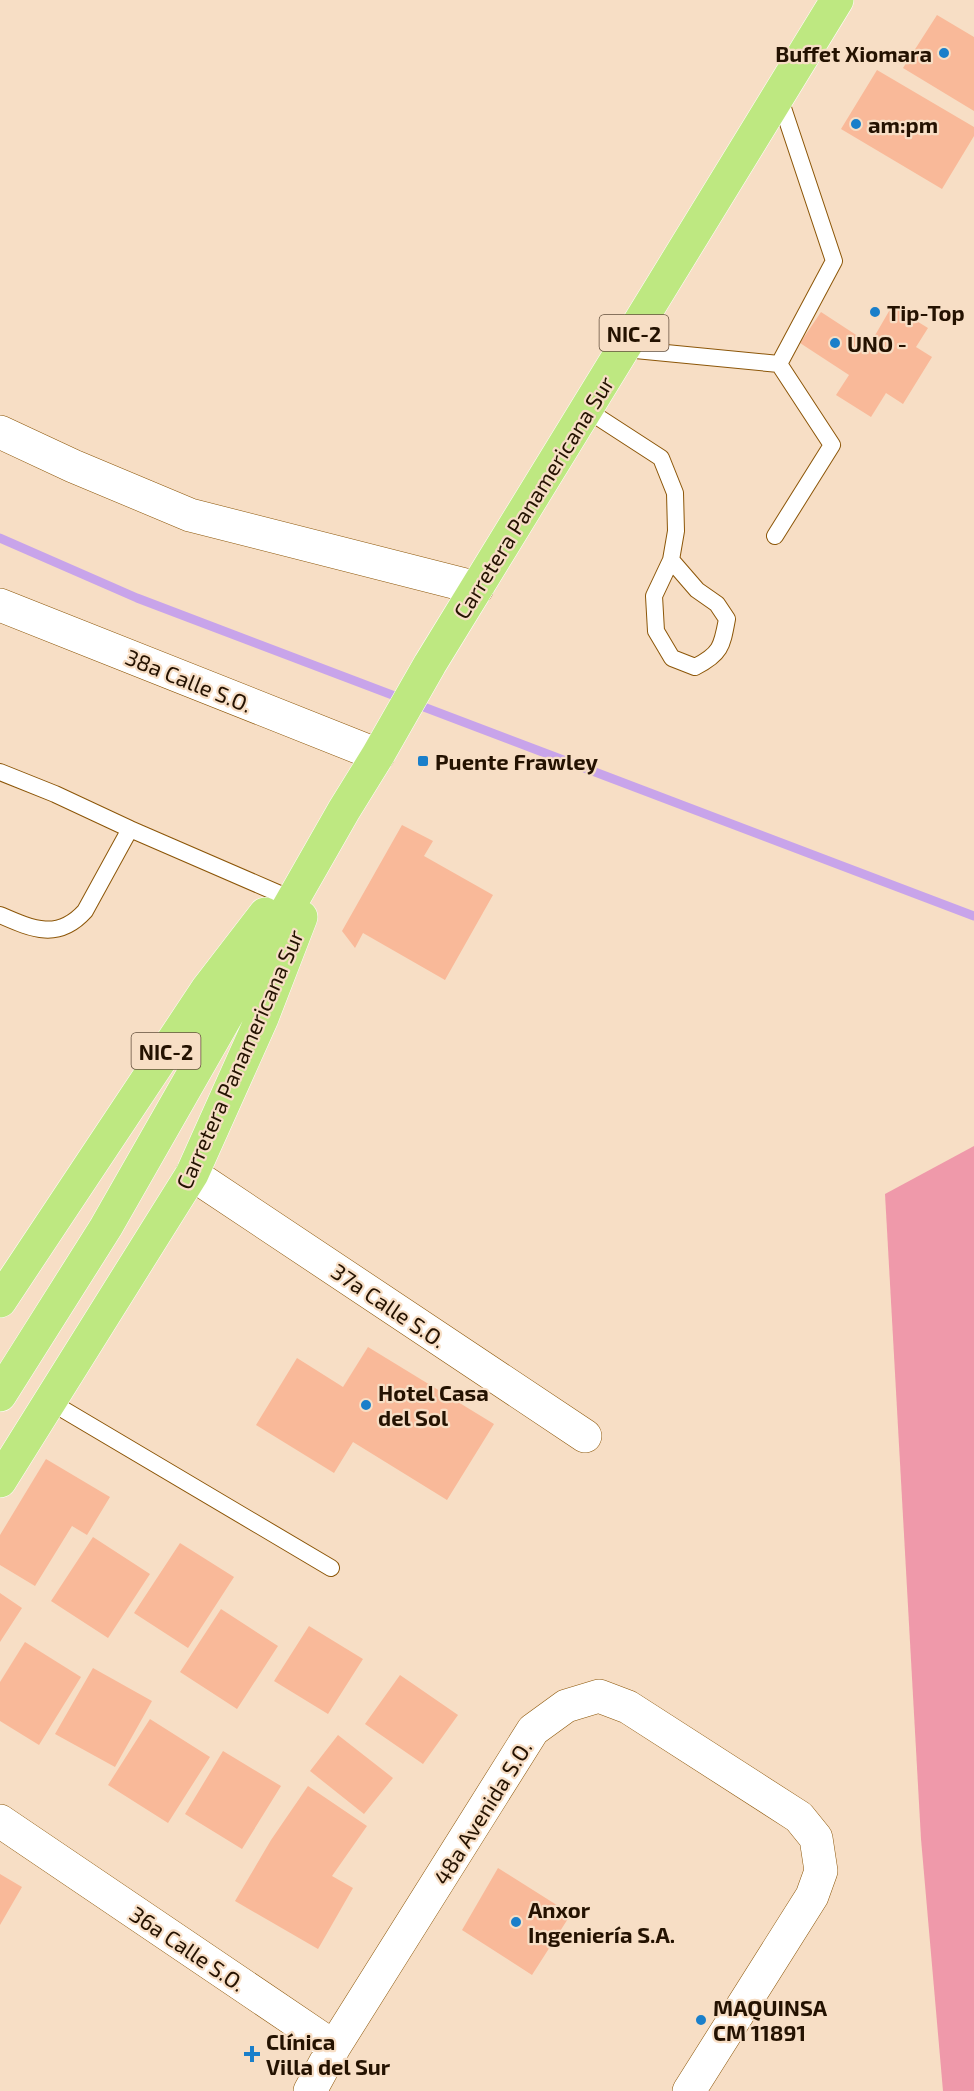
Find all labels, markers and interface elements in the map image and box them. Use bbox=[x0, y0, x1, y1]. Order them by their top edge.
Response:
place label: Buffet Xiomara bbox=[775, 40, 932, 66]
marker: Buffet Xiomara bbox=[937, 46, 951, 60]
place label: am:pm bbox=[868, 111, 938, 137]
marker: am:pm bbox=[849, 117, 863, 131]
place label: Tip-Top bbox=[887, 299, 965, 325]
marker: Tip-Top bbox=[868, 305, 882, 319]
road number: NIC-2 bbox=[600, 315, 668, 351]
place label: UNO - bbox=[847, 330, 907, 356]
marker: UNO - bbox=[828, 336, 842, 350]
street label: Carretera Panamericana Sur bbox=[447, 371, 619, 623]
street label: 38a Calle S.O. bbox=[122, 643, 256, 717]
place label: Puente Frawley bbox=[435, 748, 598, 775]
marker: Puente Frawley bbox=[416, 754, 430, 768]
street label: Carretera Panamericana Sur bbox=[170, 925, 308, 1193]
road number: NIC-2 bbox=[132, 1033, 201, 1069]
street label: 37a Calle S.O. bbox=[327, 1257, 451, 1353]
place label: Hotel Casa del Sol bbox=[378, 1379, 489, 1430]
marker: Hotel Casa del Sol bbox=[359, 1398, 373, 1412]
street label: 48a Avenida S.O. bbox=[427, 1735, 537, 1889]
place label: Anxor Ingeniería S.A. bbox=[528, 1896, 675, 1947]
street label: 36a Calle S.O. bbox=[126, 1900, 250, 1996]
marker: Anxor Ingeniería S.A. bbox=[509, 1915, 523, 1929]
place label: MAQUINSA CM 11891 bbox=[713, 1994, 828, 2045]
marker: MAQUINSA CM 11891 bbox=[694, 2013, 708, 2027]
place label: Clínica Villa del Sur bbox=[266, 2028, 391, 2079]
marker: Clínica Villa del Sur bbox=[243, 2045, 261, 2063]

